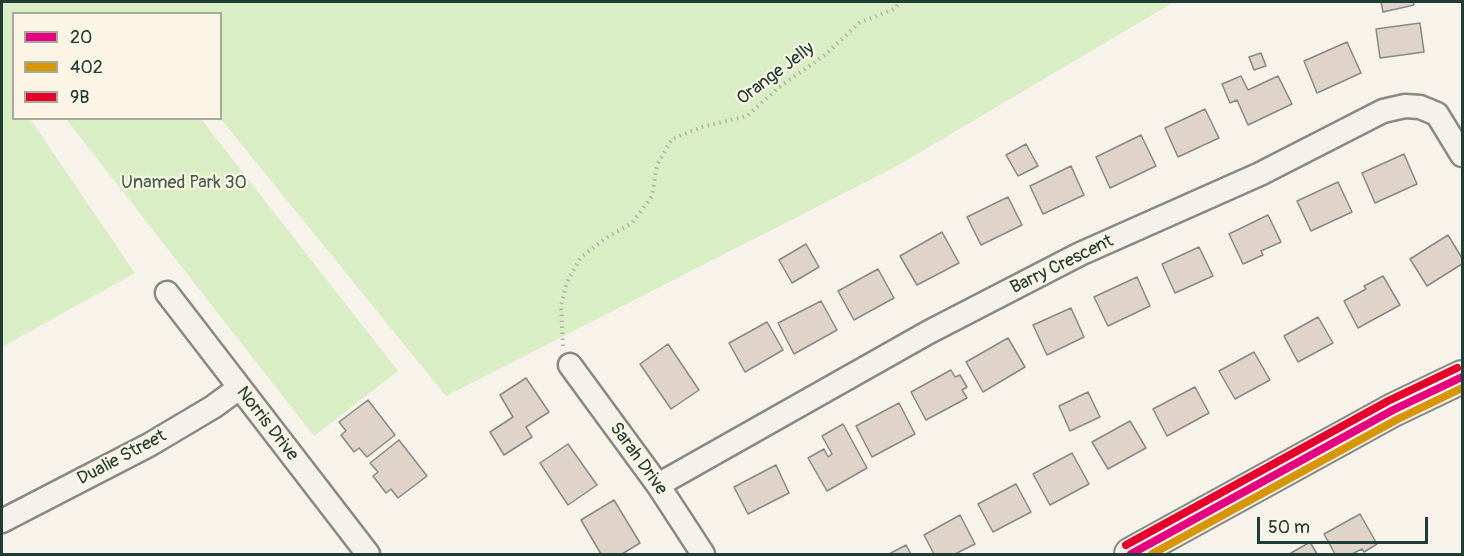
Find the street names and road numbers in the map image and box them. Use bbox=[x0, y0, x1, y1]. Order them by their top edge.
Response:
street label: Orange Jelly bbox=[733, 38, 819, 110]
street label: Barry Crescent bbox=[1007, 231, 1117, 299]
street label: Norris Drive bbox=[231, 383, 303, 465]
street label: Sarah Drive bbox=[604, 418, 672, 500]
street label: Dualie Street bbox=[74, 426, 170, 490]

